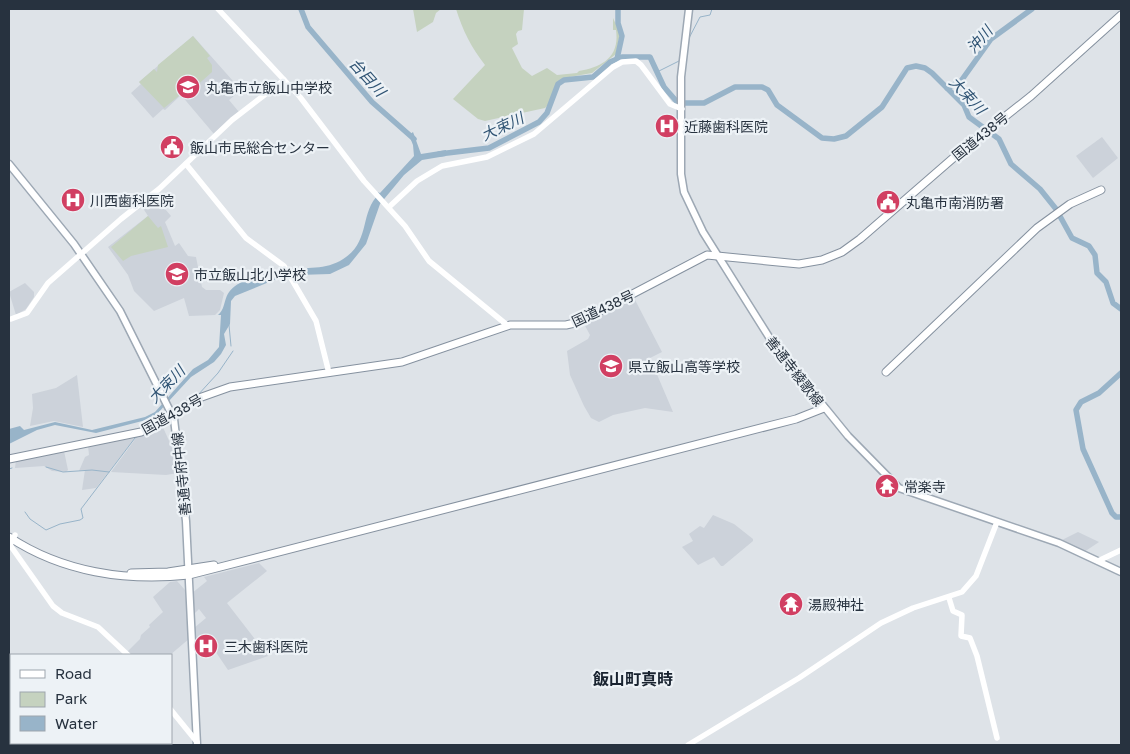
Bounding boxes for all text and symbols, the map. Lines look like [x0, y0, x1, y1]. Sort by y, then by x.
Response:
water label: 沖川 [962, 20, 997, 56]
water label: 台目川 [346, 54, 391, 101]
water label: 大束川 [946, 72, 991, 119]
school or university icon: 丸亀市立飯山中学校 [175, 74, 201, 100]
place label: 丸亀市立飯山中学校 [206, 79, 332, 96]
water label: 大束川 [478, 107, 528, 144]
street label: 国道438号 [949, 108, 1011, 164]
hospital icon: 近藤歯科医院 [654, 113, 680, 139]
place label: 近藤歯科医院 [684, 118, 768, 135]
public building icon: 飯山市民総合センター [159, 134, 185, 160]
place label: 飯山市民総合センター [190, 139, 330, 156]
hospital icon: 川西歯科医院 [60, 187, 86, 213]
public building icon: 丸亀市南消防署 [875, 189, 901, 215]
place label: 川西歯科医院 [90, 192, 174, 209]
place label: 丸亀市南消防署 [906, 194, 1004, 211]
school or university icon: 市立飯山北小学校 [164, 261, 190, 287]
place label: 市立飯山北小学校 [194, 266, 306, 283]
street label: 国道438号 [569, 286, 637, 330]
street label: 善通寺綾歌線 [762, 333, 828, 409]
school or university icon: 県立飯山高等学校 [598, 353, 624, 379]
place label: 県立飯山高等学校 [628, 358, 740, 375]
water label: 大束川 [144, 360, 189, 406]
street label: 国道438号 [138, 390, 206, 438]
street label: 善通寺府中線 [168, 431, 194, 517]
temple icon: 常楽寺 [874, 473, 900, 499]
place label: 常楽寺 [904, 478, 946, 495]
temple icon: 湯殿神社 [778, 591, 804, 617]
place label: 湯殿神社 [808, 596, 864, 613]
hospital icon: 三木歯科医院 [193, 633, 219, 659]
place label: 三木歯科医院 [224, 638, 308, 655]
legend [10, 654, 172, 744]
text: Road [55, 664, 92, 682]
district label: 飯山町真時 [592, 669, 673, 689]
text: Park [55, 689, 88, 707]
text: Water [55, 714, 98, 732]

